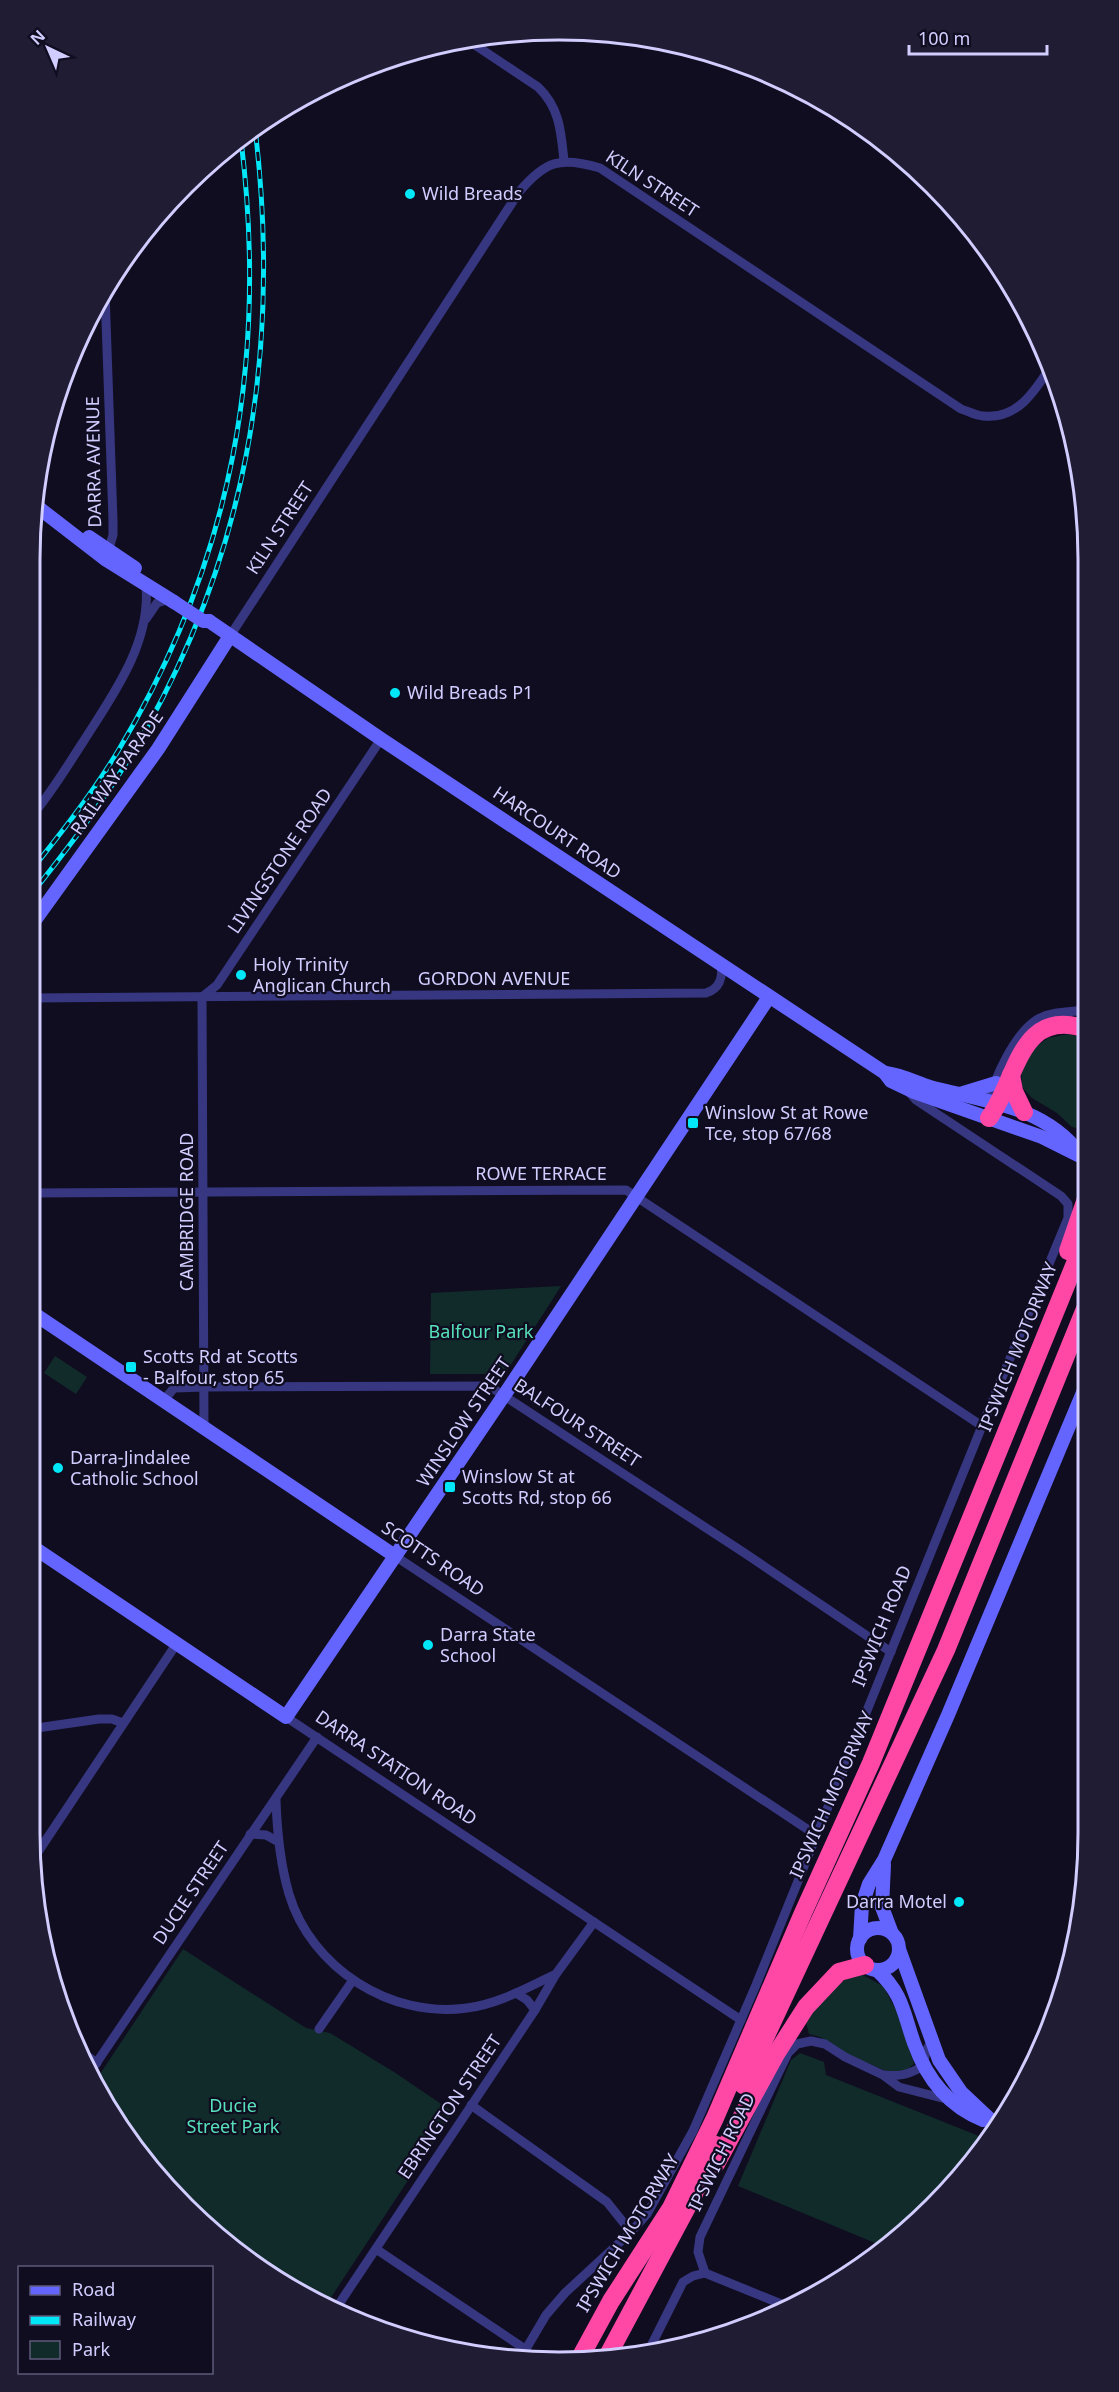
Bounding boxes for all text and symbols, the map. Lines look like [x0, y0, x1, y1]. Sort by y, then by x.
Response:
north arrow [18, 18, 78, 78]
scale bar [909, 18, 1047, 56]
text: N [25, 25, 50, 50]
text: 100 m [918, 26, 970, 50]
street label: KILN STREET [601, 144, 704, 222]
place label: Wild Breads [422, 181, 523, 205]
marker: Wild Breads [403, 187, 417, 201]
street label: DARRA AVENUE [80, 396, 106, 528]
street label: KILN STREET [240, 476, 318, 579]
place label: Wild Breads P1 [407, 680, 533, 704]
marker: Wild Breads P1 [388, 686, 402, 700]
street label: RAILWAY PARADE [64, 706, 168, 839]
street label: HARCOURT ROAD [489, 780, 626, 884]
street label: LIVINGSTONE ROAD [221, 783, 337, 938]
place label: Holy Trinity Anglican Church [253, 952, 391, 997]
street label: GORDON AVENUE [418, 966, 570, 990]
marker: Holy Trinity Anglican Church [234, 968, 248, 982]
place label: Winslow St at Rowe Tce, stop 67/68 [705, 1100, 869, 1145]
marker: Winslow St at Rowe Tce, stop 67/68 [686, 1116, 700, 1130]
street label: CAMBRIDGE ROAD [174, 1133, 198, 1291]
street label: ROWE TERRACE [475, 1161, 607, 1185]
street label: IPSWICH MOTORWAY [972, 1258, 1062, 1435]
park label: Balfour Park [429, 1319, 534, 1343]
place label: Scotts Rd at Scotts - Balfour, stop 65 [143, 1344, 298, 1389]
street label: WINSLOW STREET [411, 1352, 516, 1491]
marker: Scotts Rd at Scotts - Balfour, stop 65 [124, 1360, 138, 1374]
street label: BALFOUR STREET [510, 1372, 645, 1472]
place label: Darra-Jindalee Catholic School [70, 1445, 199, 1490]
marker: Darra-Jindalee Catholic School [51, 1461, 65, 1475]
place label: Winslow St at Scotts Rd, stop 66 [462, 1464, 612, 1509]
marker: Winslow St at Scotts Rd, stop 66 [443, 1480, 457, 1494]
street label: SCOTTS ROAD [378, 1515, 490, 1601]
street label: IPSWICH ROAD [846, 1561, 916, 1690]
place label: Darra State School [440, 1622, 536, 1667]
marker: Darra State School [421, 1638, 435, 1652]
street label: DARRA STATION ROAD [311, 1704, 482, 1830]
street label: IPSWICH MOTORWAY [783, 1707, 879, 1882]
street label: DUCIE STREET [147, 1836, 234, 1949]
place label: Darra Motel [846, 1889, 947, 1913]
marker: Darra Motel [952, 1895, 966, 1909]
street label: EBRINGTON STREET [392, 2030, 506, 2183]
street label: IPSWICH ROAD [682, 2088, 760, 2215]
park label: Ducie Street Park [187, 2093, 280, 2138]
street label: IPSWICH MOTORWAY [570, 2148, 684, 2316]
legend [18, 2266, 213, 2374]
text: Road [72, 2277, 115, 2301]
text: Railway [72, 2307, 137, 2331]
text: Park [72, 2337, 110, 2361]

